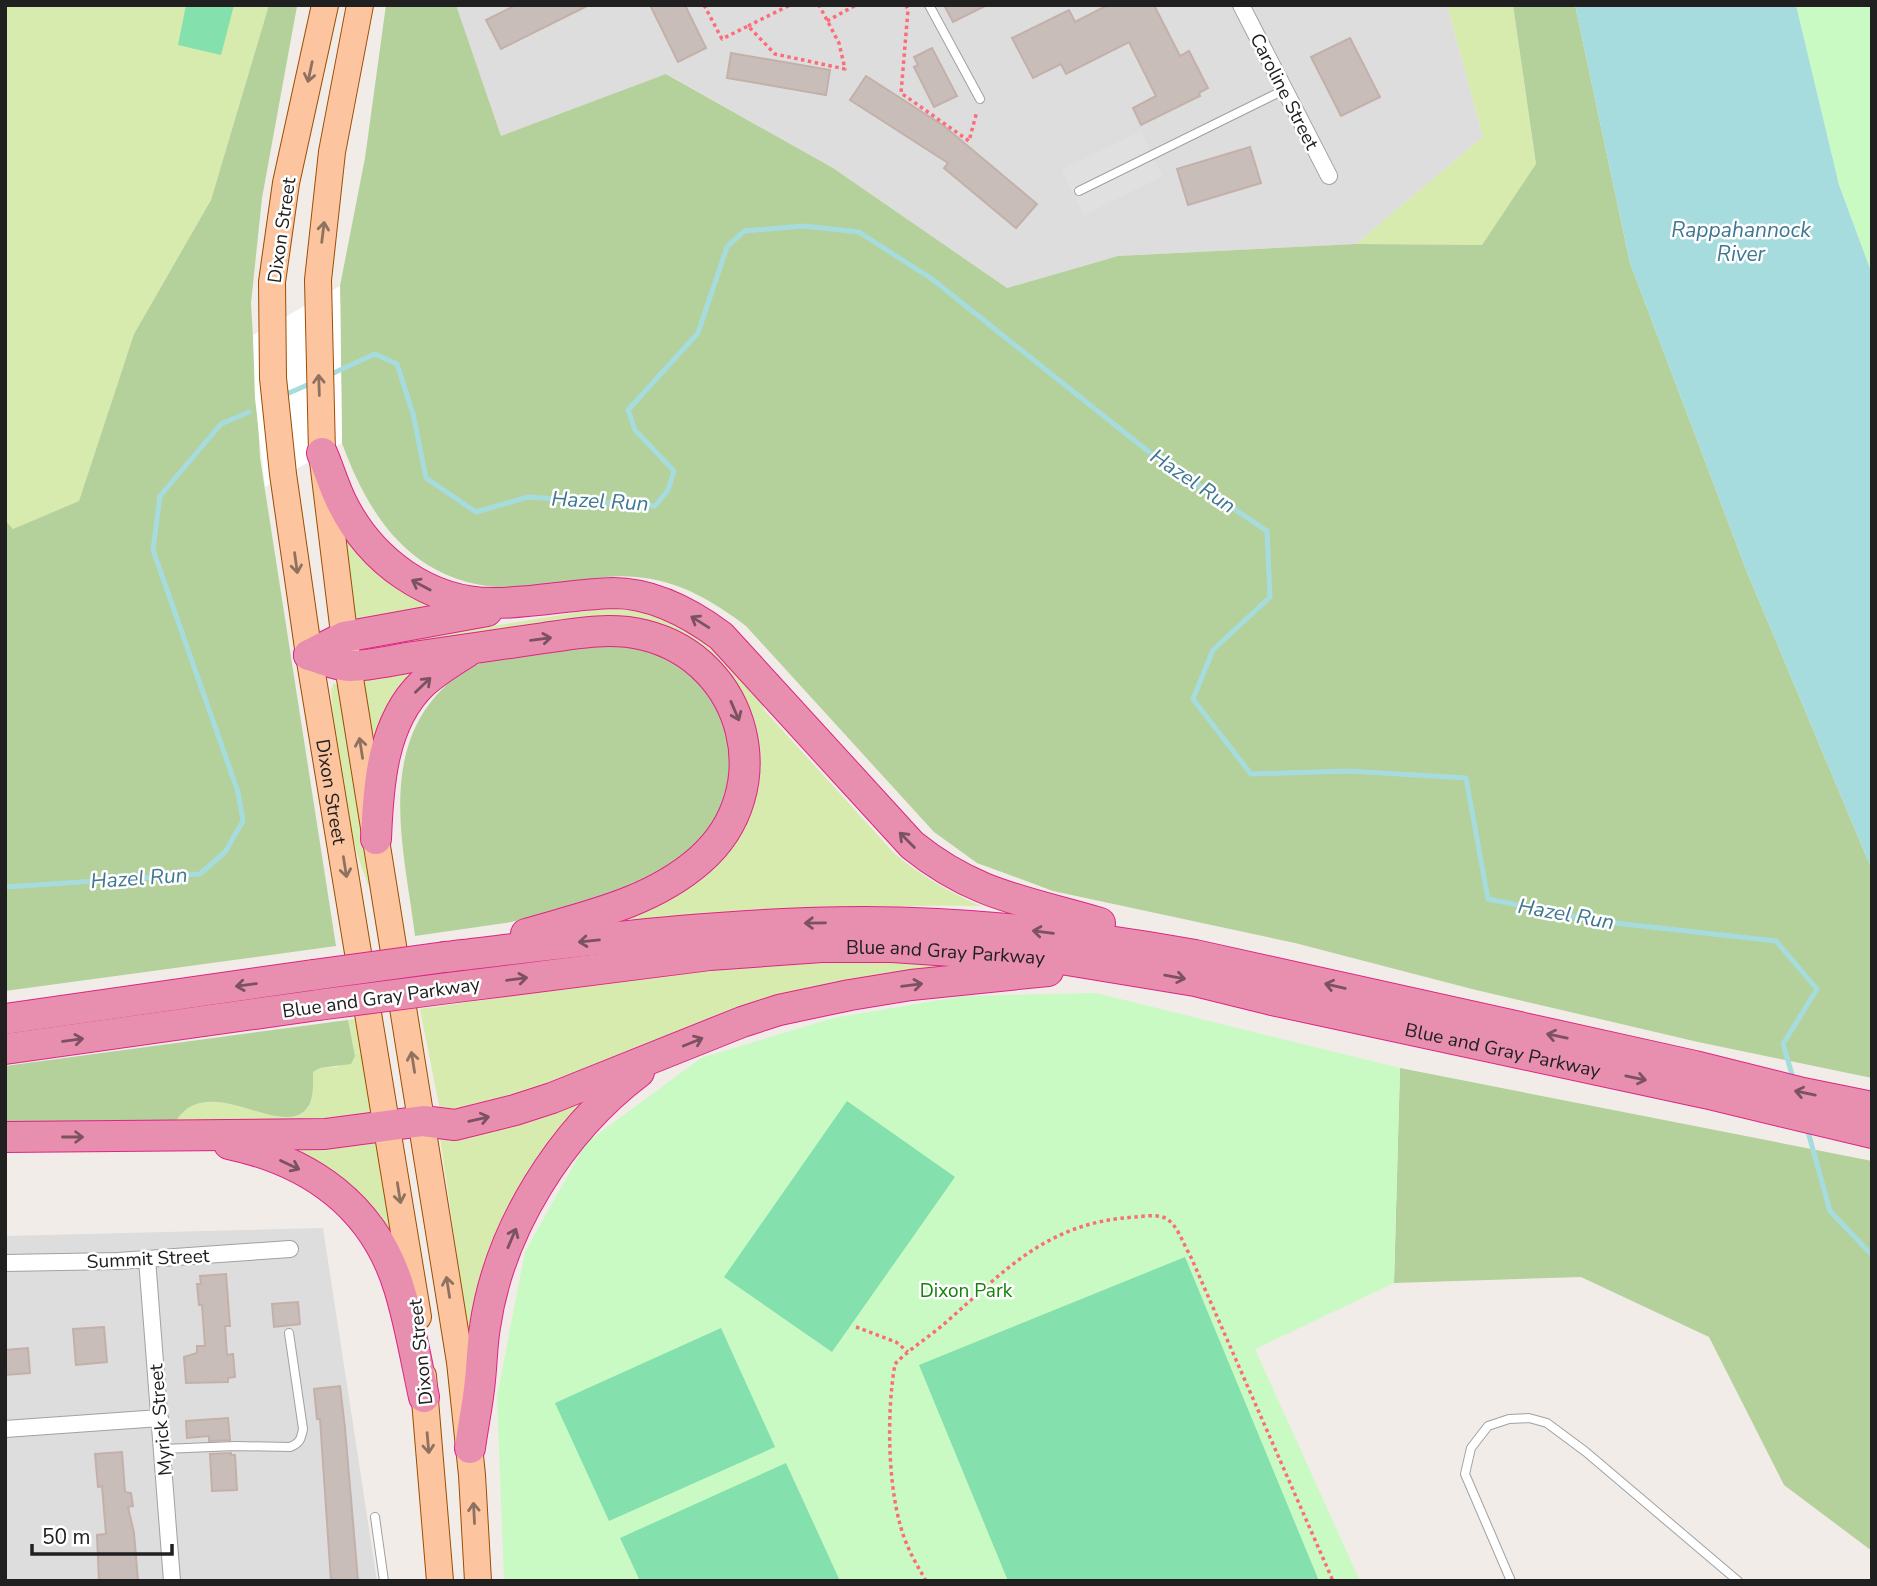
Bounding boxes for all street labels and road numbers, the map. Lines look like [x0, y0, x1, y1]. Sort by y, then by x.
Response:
street label: Caroline Street [1244, 29, 1325, 154]
street label: Dixon Street [262, 175, 302, 285]
street label: Dixon Street [309, 737, 352, 847]
street label: Blue and Gray Parkway [846, 935, 1046, 971]
street label: Blue and Gray Parkway [281, 971, 482, 1025]
street label: Blue and Gray Parkway [1402, 1017, 1603, 1084]
street label: Summit Street [86, 1243, 210, 1275]
street label: Dixon Street [402, 1297, 439, 1406]
street label: Myrick Street [143, 1363, 179, 1477]

